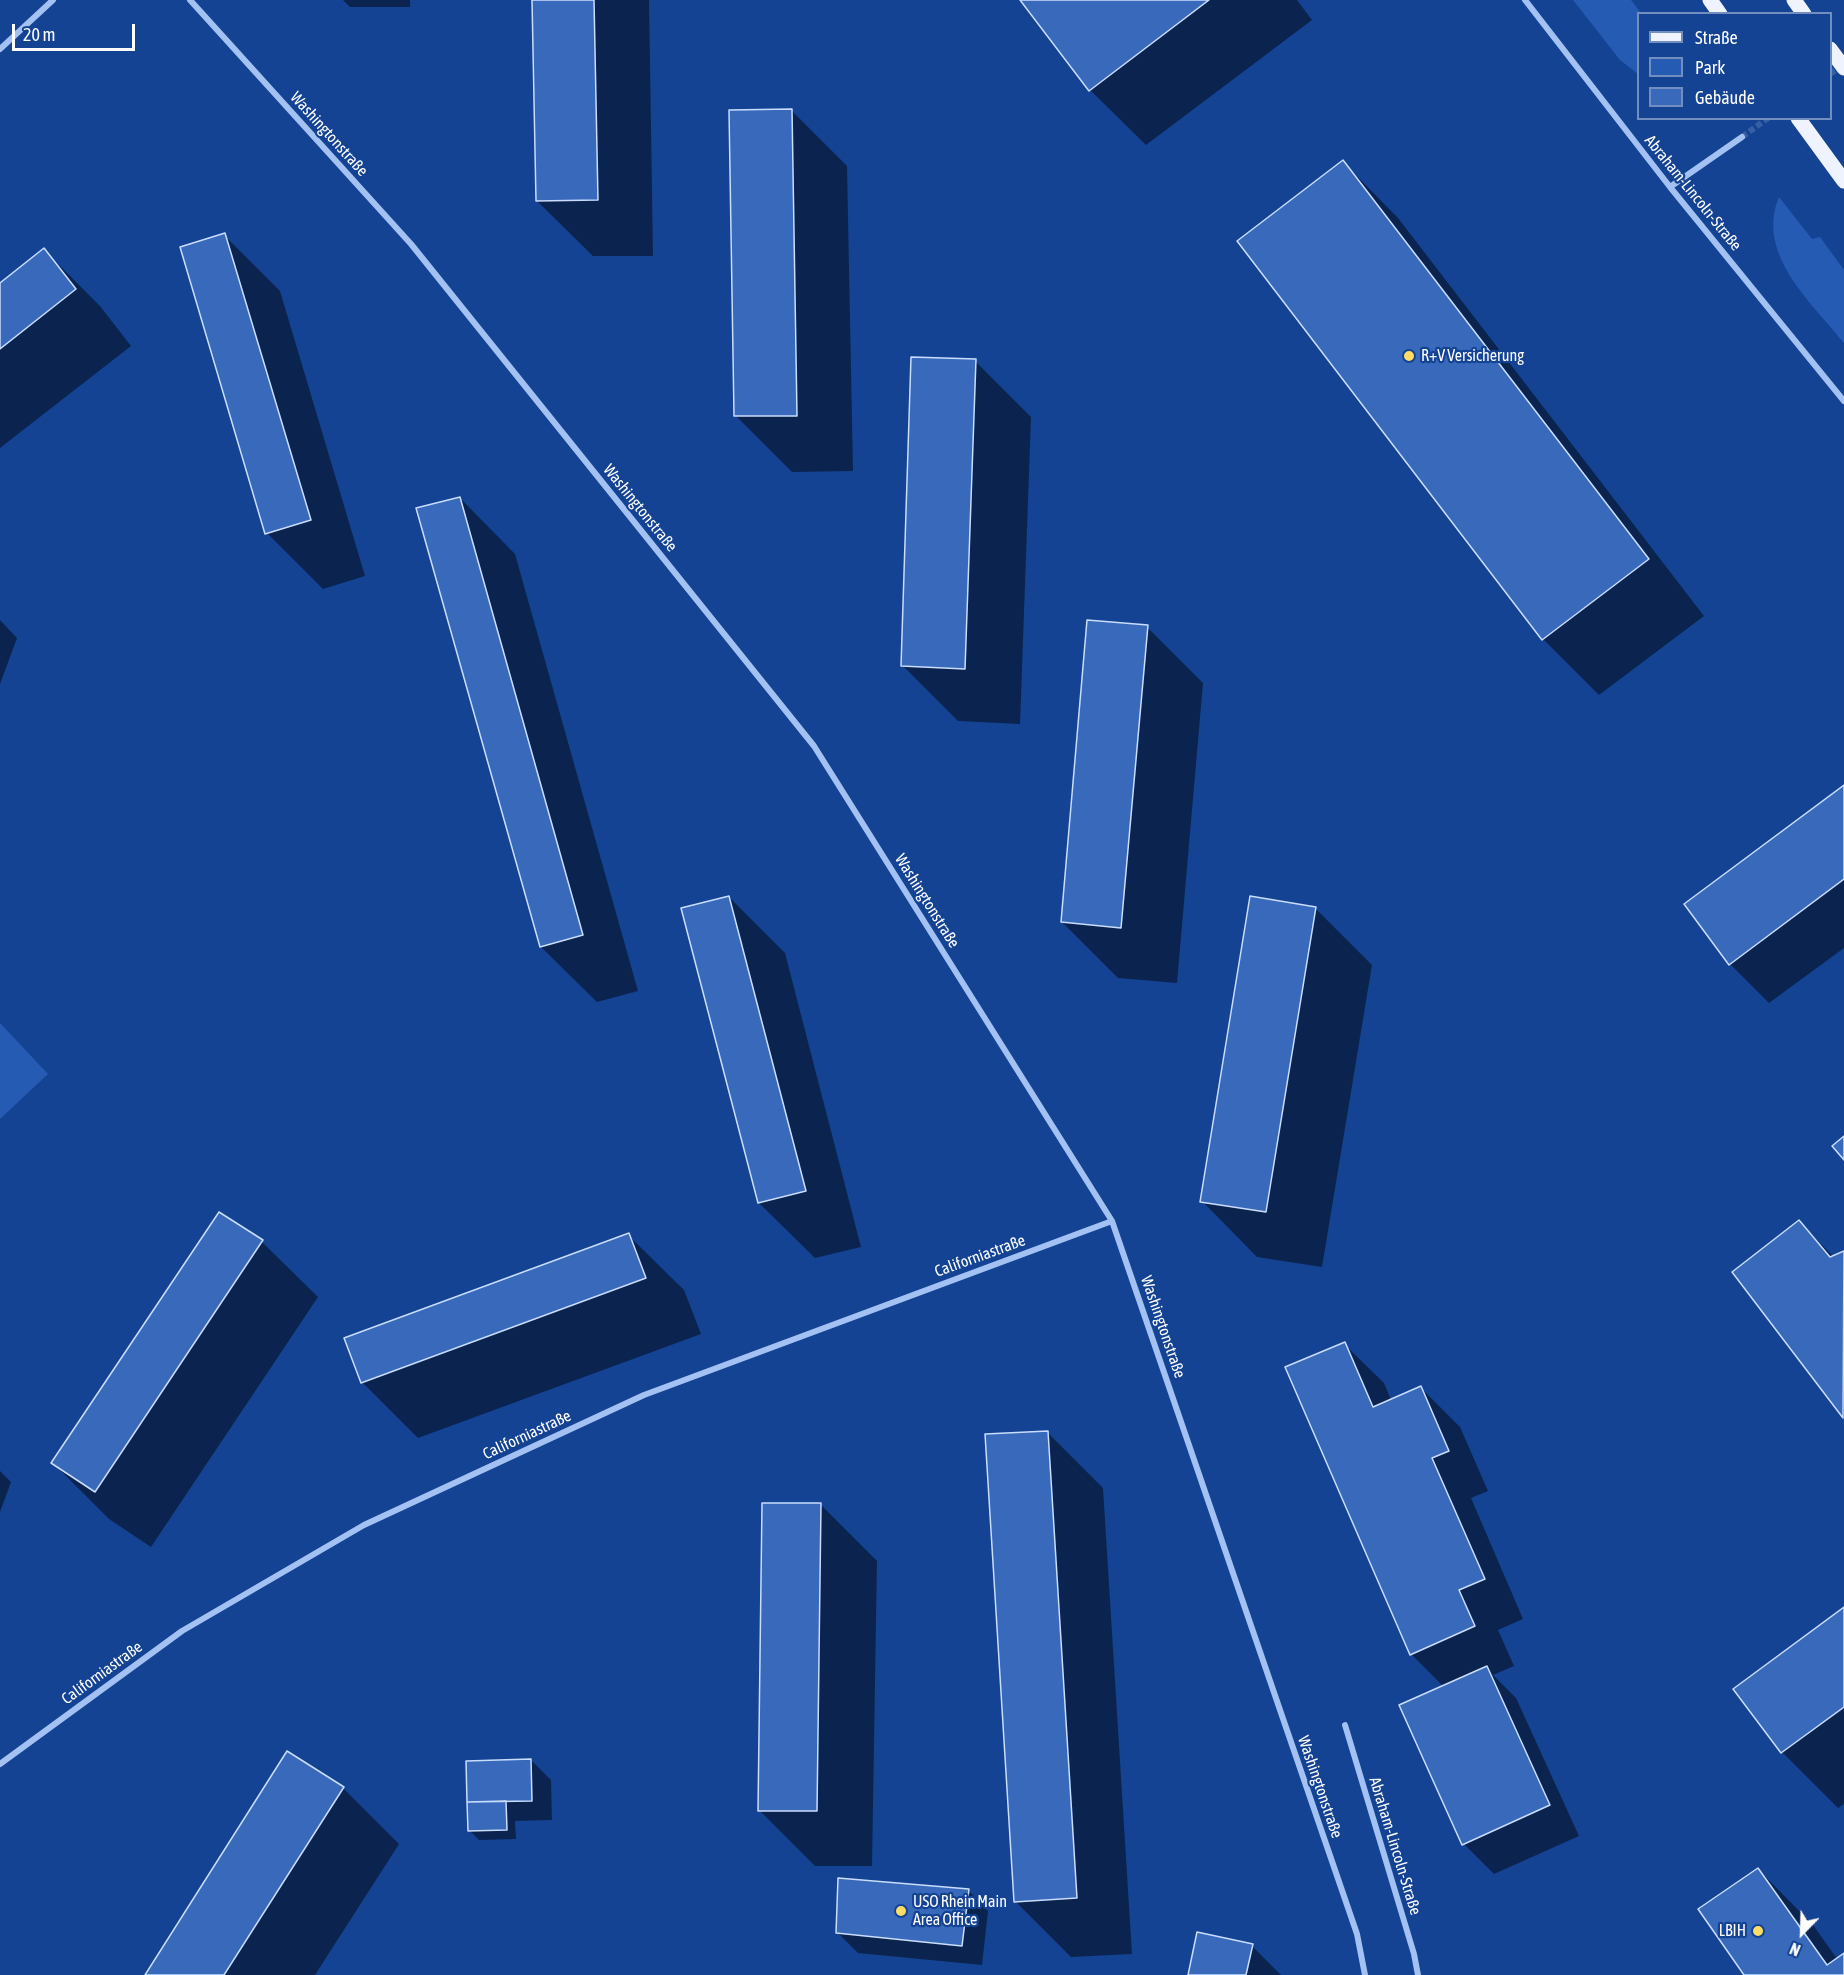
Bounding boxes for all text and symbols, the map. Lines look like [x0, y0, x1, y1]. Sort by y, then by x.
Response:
scale bar [15, 12, 138, 50]
legend [1637, 12, 1832, 120]
text: 20 m [23, 24, 55, 45]
text: Straße [1695, 27, 1738, 48]
text: Park [1695, 57, 1725, 78]
text: Gebäude [1695, 87, 1755, 108]
street label: Washingtonstraße [286, 88, 372, 180]
street label: Abraham-Lincoln-Straße [1641, 131, 1745, 255]
place label: R+V Versicherung [1421, 346, 1524, 366]
marker: R+V Versicherung [1402, 349, 1416, 363]
street label: Washingtonstraße [599, 460, 681, 556]
street label: Washingtonstraße [891, 851, 963, 951]
street label: Californiastraße [932, 1231, 1028, 1281]
street label: Washingtonstraße [1137, 1273, 1189, 1381]
street label: Californiastraße [480, 1406, 574, 1464]
street label: Californiastraße [58, 1637, 146, 1709]
street label: Washingtonstraße [1294, 1733, 1346, 1841]
street label: Abraham-Lincoln-Straße [1365, 1775, 1425, 1917]
place label: USO Rhein Main Area Office [913, 1892, 1007, 1930]
north arrow [1772, 1903, 1832, 1963]
marker: USO Rhein Main Area Office [894, 1904, 908, 1918]
place label: LBIH [1719, 1921, 1746, 1941]
marker: LBIH [1751, 1924, 1765, 1938]
text: N [1787, 1939, 1803, 1960]

